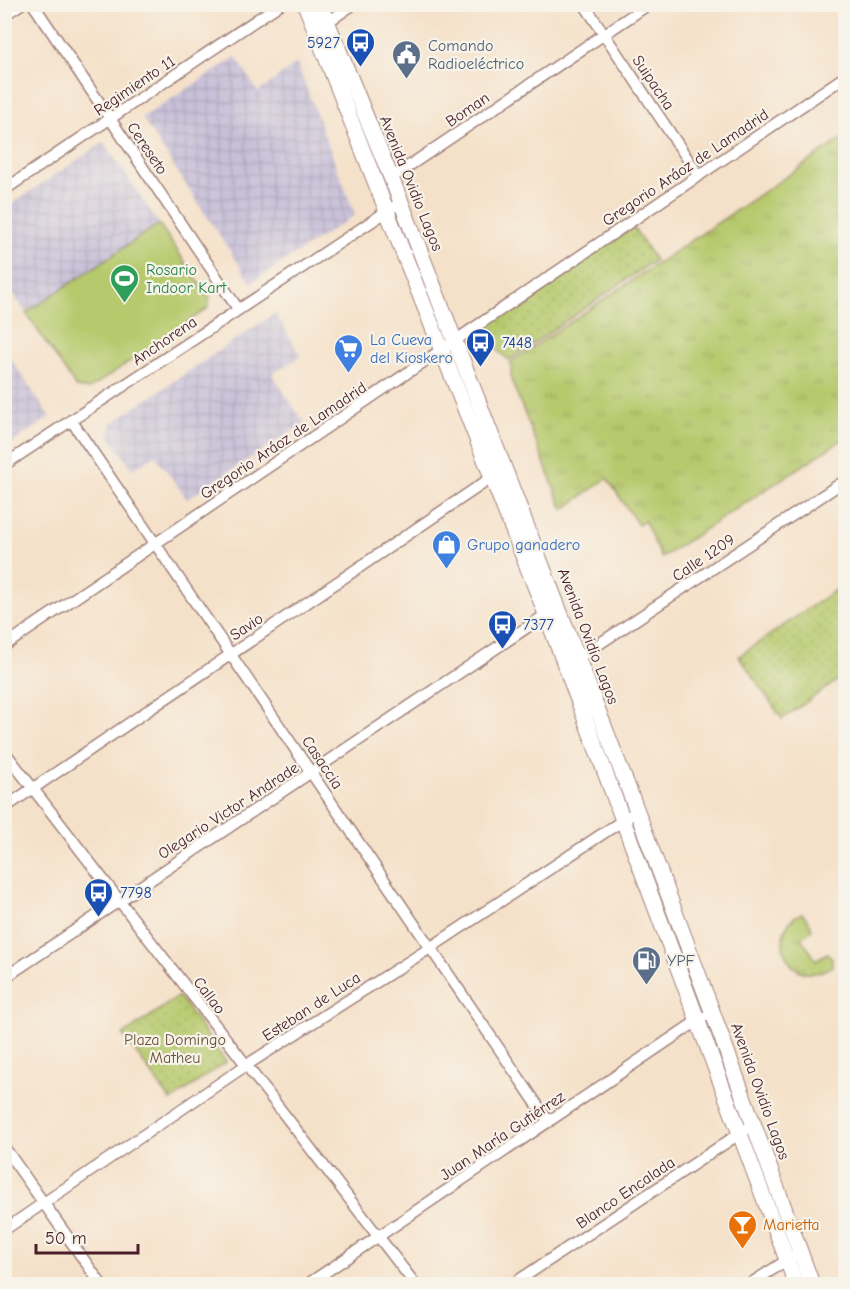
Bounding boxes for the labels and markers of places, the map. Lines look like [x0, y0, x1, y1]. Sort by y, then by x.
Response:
bus stop icon: 5927 [345, 26, 377, 68]
place label: 5927 [307, 34, 340, 52]
place label: Comando Radioeléctrico [428, 37, 524, 73]
public building icon: Comando Radioeléctrico [391, 38, 423, 80]
place label: Rosario Indoor Kart [146, 261, 227, 297]
sports icon: Rosario Indoor Kart [109, 262, 141, 304]
bus stop icon: 7448 [465, 326, 497, 368]
place label: La Cueva del Kioskero [370, 331, 453, 367]
supermarket icon: La Cueva del Kioskero [333, 332, 365, 374]
place label: 7448 [502, 334, 532, 352]
shop icon: Grupo ganadero [430, 528, 462, 570]
place label: Grupo ganadero [467, 536, 580, 554]
bus stop icon: 7377 [486, 608, 518, 650]
place label: 7377 [523, 616, 554, 634]
bus stop icon: 7798 [83, 876, 115, 918]
place label: 7798 [120, 884, 152, 902]
fuel station icon: YPF [630, 944, 662, 986]
place label: YPF [667, 952, 695, 970]
bar icon: Marietta [726, 1208, 758, 1250]
place label: Marietta [763, 1216, 820, 1234]

